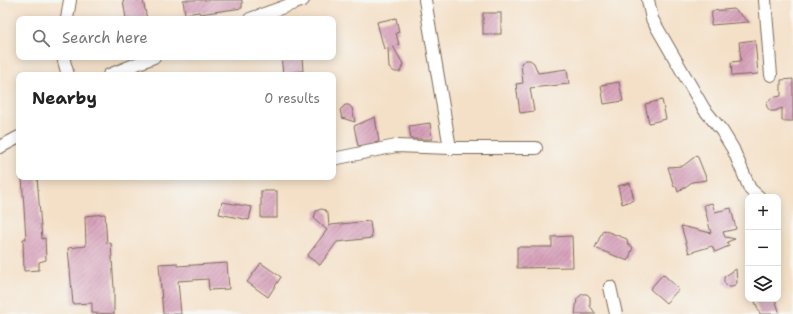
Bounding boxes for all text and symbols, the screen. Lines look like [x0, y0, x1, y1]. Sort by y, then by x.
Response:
search box [16, 16, 336, 60]
icon: search [30, 27, 52, 49]
text: Search here [62, 28, 148, 48]
text: Nearby [32, 87, 97, 109]
text: 0 results [264, 90, 320, 107]
map controls [745, 194, 781, 302]
button: + [745, 194, 781, 230]
button: − [745, 230, 781, 266]
button: layers [745, 266, 781, 302]

